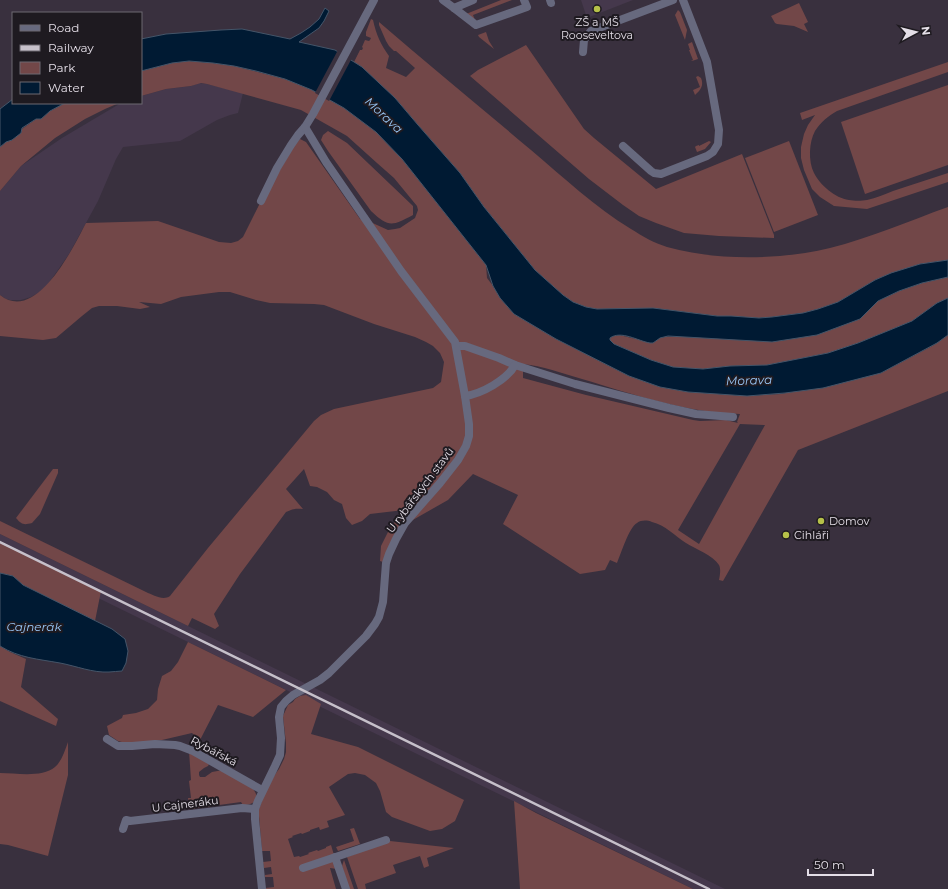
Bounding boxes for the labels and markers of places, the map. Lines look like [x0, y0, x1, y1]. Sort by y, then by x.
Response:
marker: ZŠ a MŠ Rooseveltova [592, 4, 602, 14]
place label: ZŠ a MŠ Rooseveltova [561, 15, 633, 42]
place label: Domov [829, 514, 869, 528]
marker: Domov [816, 516, 826, 526]
place label: Cihláři [794, 528, 829, 542]
marker: Cihláři [781, 530, 791, 540]

